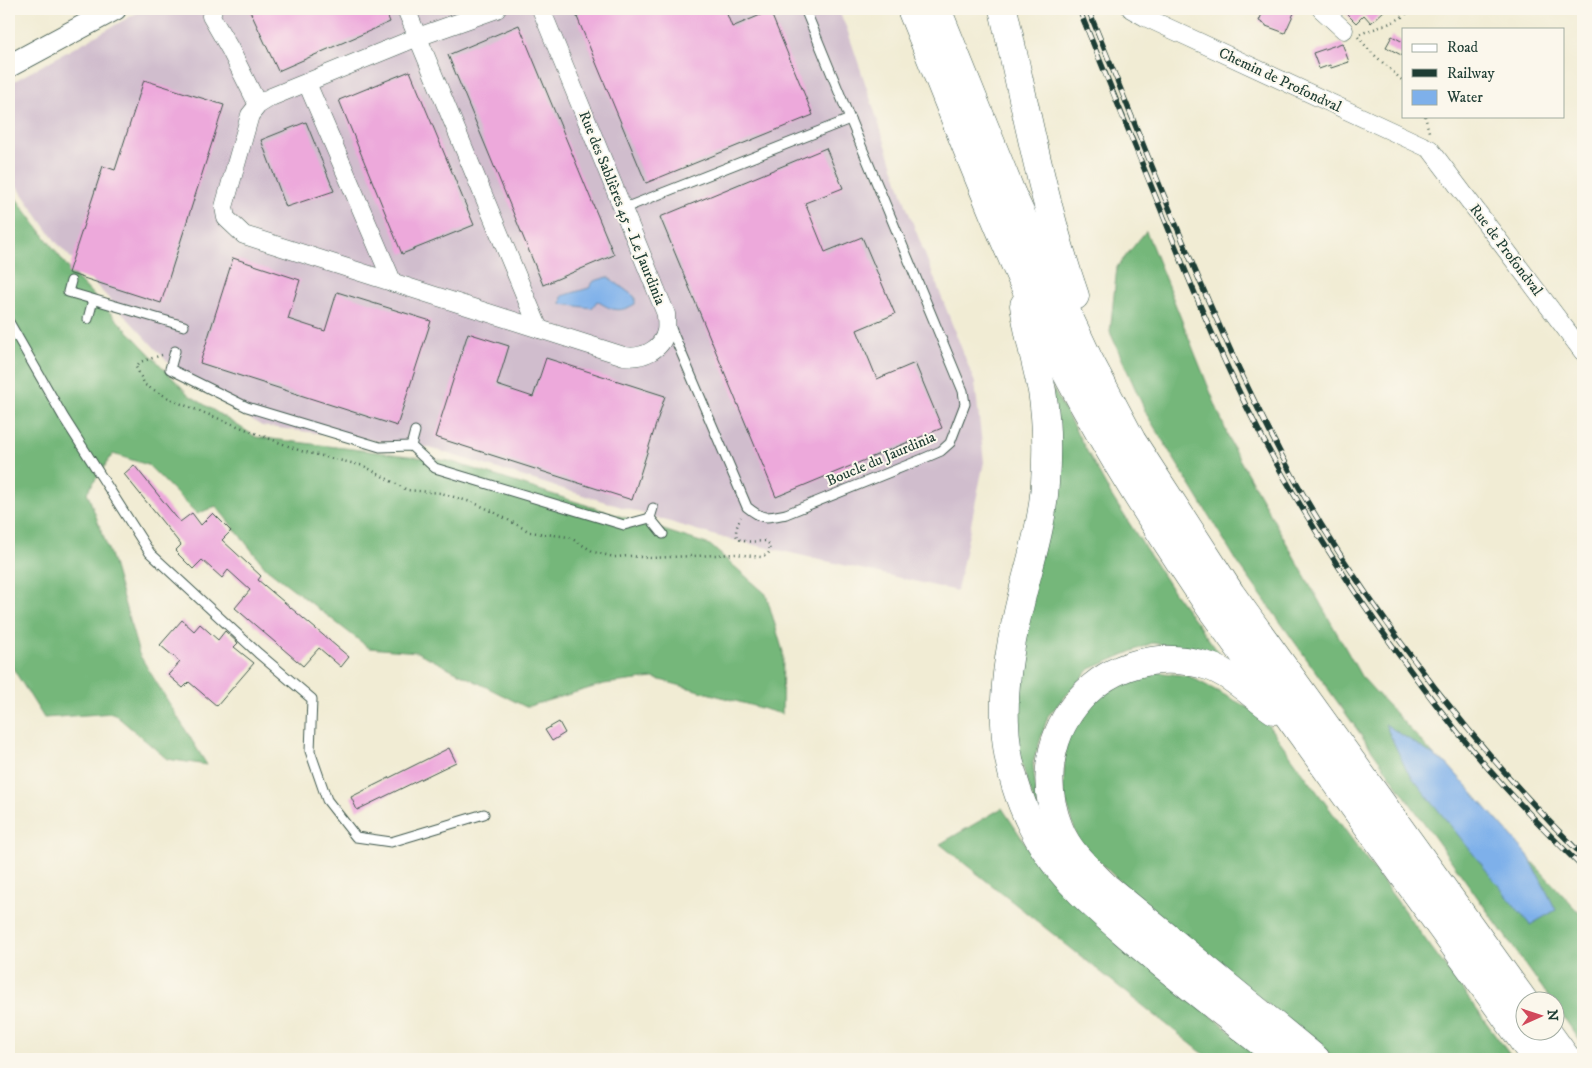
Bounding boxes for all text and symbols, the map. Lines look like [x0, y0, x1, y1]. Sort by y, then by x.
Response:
legend [1402, 28, 1564, 118]
text: Road [1447, 38, 1479, 57]
street label: Chemin de Profondval [1216, 43, 1345, 117]
text: Railway [1447, 64, 1495, 83]
text: Water [1446, 88, 1483, 107]
street label: Rue des Sablières 45 - Le Jaurdinia [574, 108, 670, 308]
street label: Rue de Profondval [1465, 200, 1547, 300]
street label: Boucle du Jaurdinia [824, 427, 939, 491]
north arrow [1514, 990, 1564, 1040]
text: N [1543, 1009, 1561, 1022]

